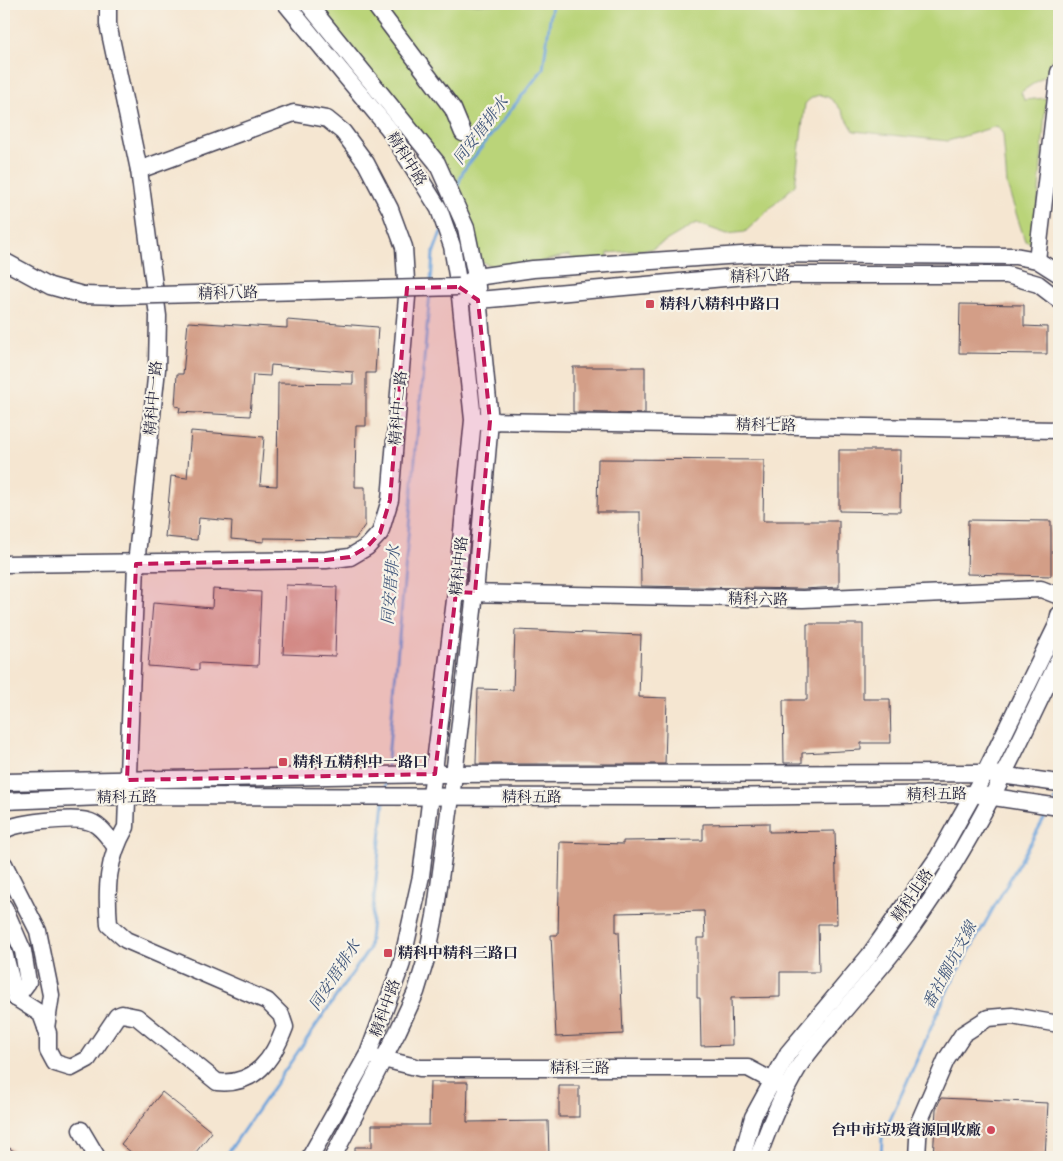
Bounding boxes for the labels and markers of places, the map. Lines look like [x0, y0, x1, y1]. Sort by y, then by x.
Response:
place label: 精科八精科中路口 [660, 295, 780, 314]
marker: 精科八精科中路口 [644, 298, 656, 310]
place label: 精科五精科中一路口 [293, 753, 428, 772]
marker: 精科五精科中一路口 [277, 756, 289, 768]
place label: 精科中精科三路口 [398, 944, 518, 963]
marker: 精科中精科三路口 [382, 947, 394, 959]
place label: 台中市垃圾資源回收廠 [831, 1121, 981, 1140]
marker: 台中市垃圾資源回收廠 [985, 1124, 997, 1136]

